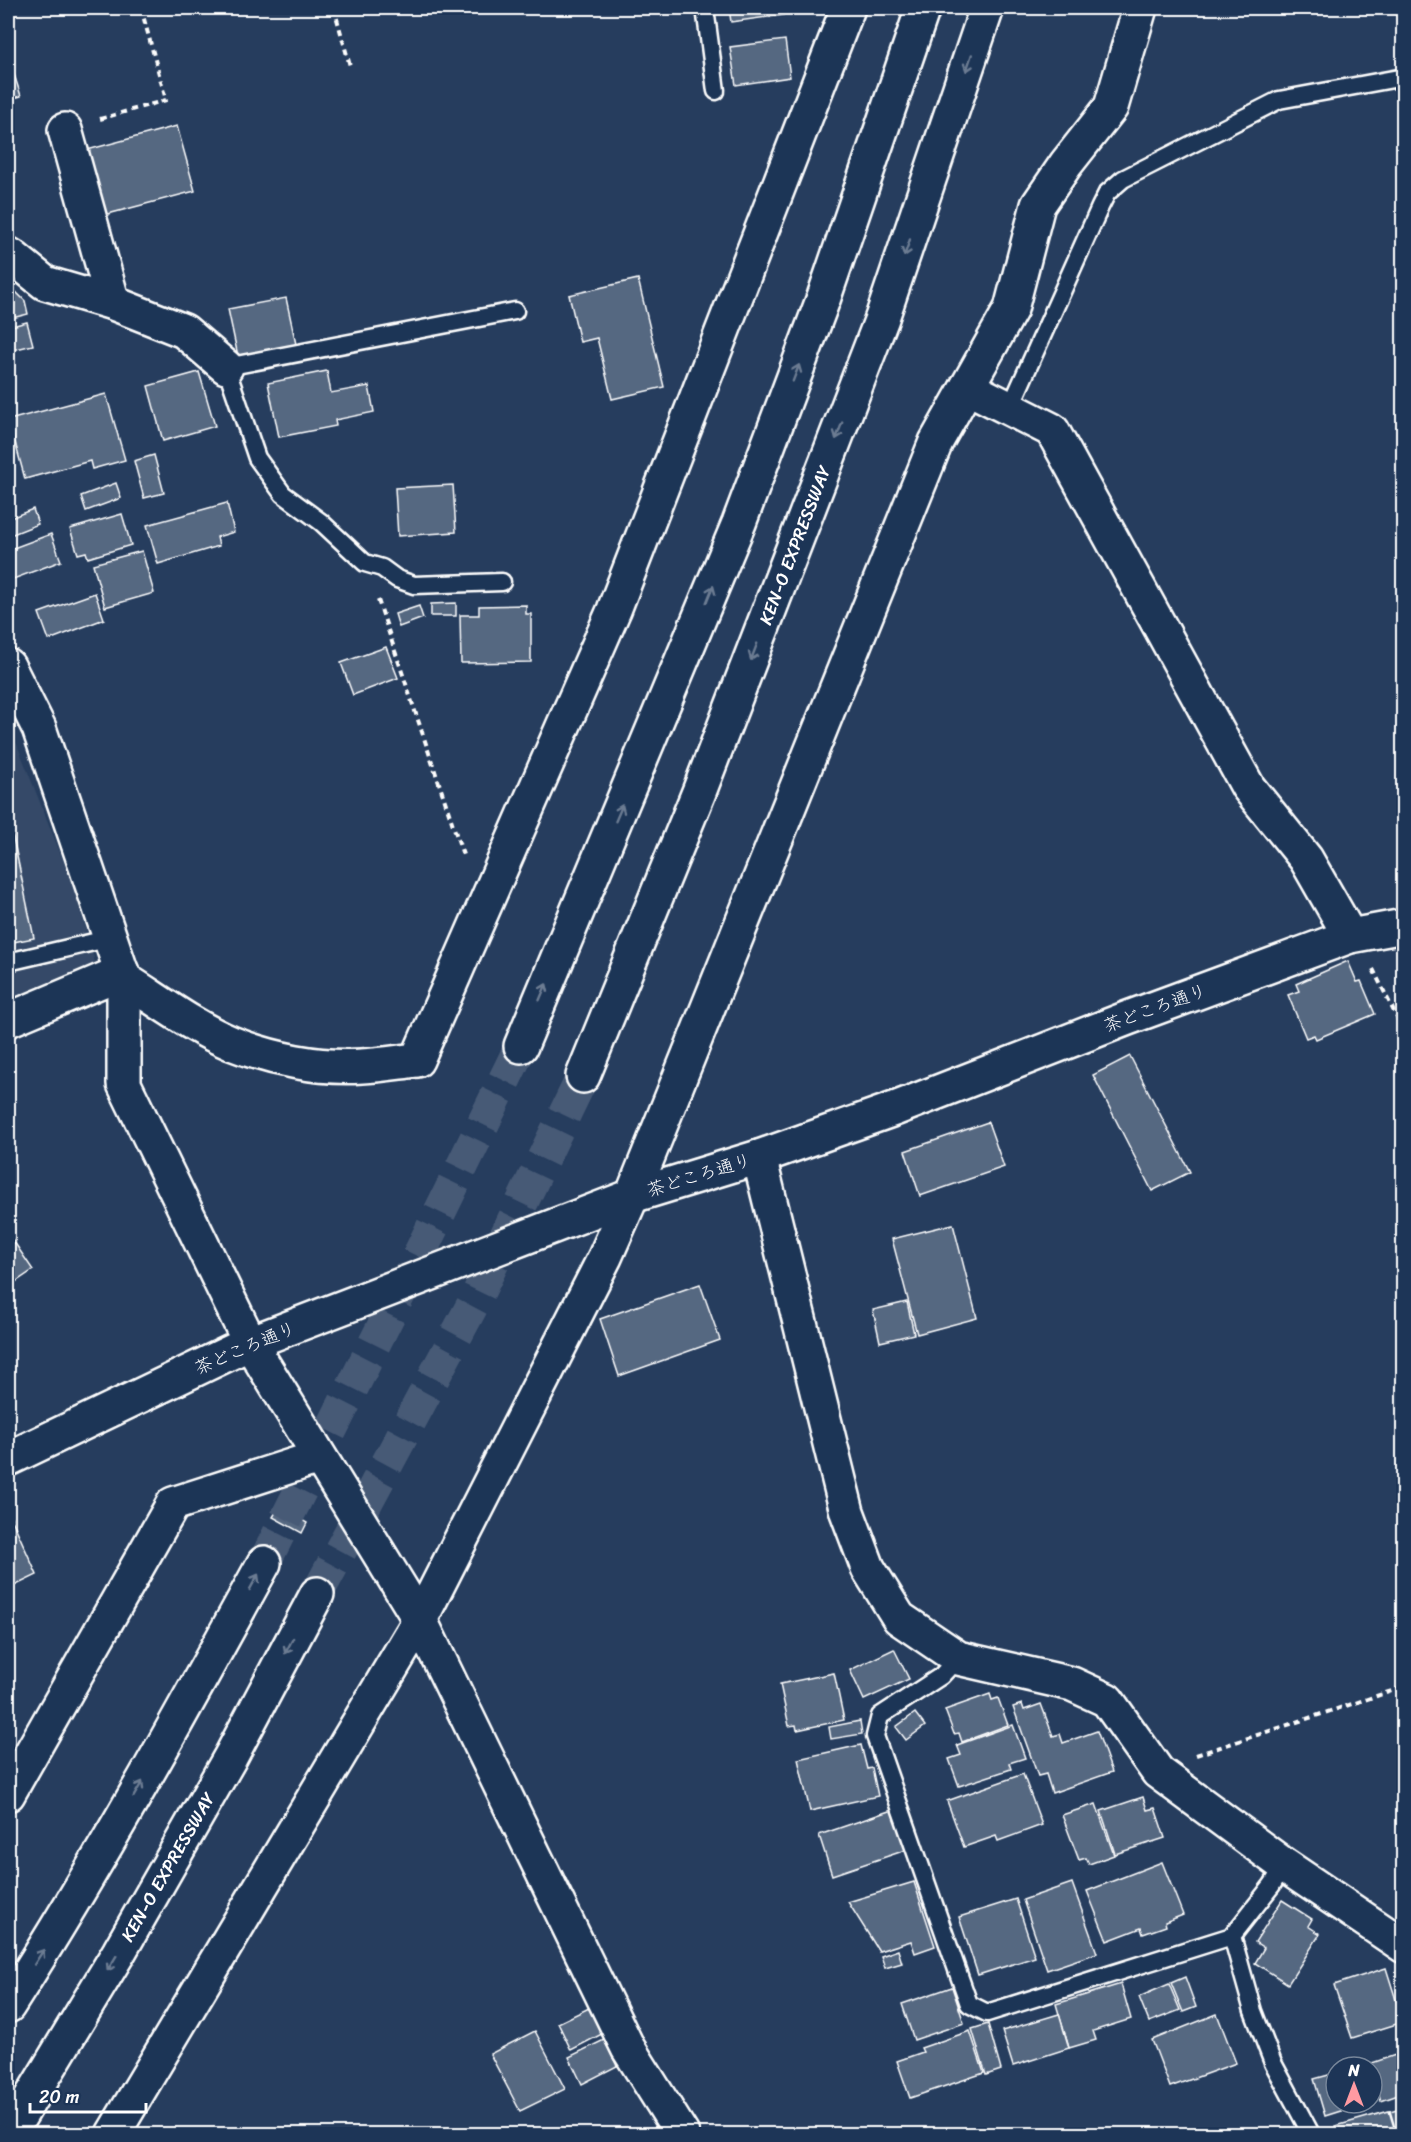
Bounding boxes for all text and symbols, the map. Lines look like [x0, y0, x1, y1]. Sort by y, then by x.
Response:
one-way arrow [963, 53, 974, 72]
one-way arrow [900, 238, 911, 257]
one-way arrow [791, 364, 802, 383]
one-way arrow [833, 421, 844, 440]
street label: KEN-O EXPRESSWAY [750, 460, 841, 629]
one-way arrow [705, 585, 716, 603]
one-way arrow [748, 642, 759, 661]
one-way arrow [614, 804, 625, 822]
street label: 茶どころ通り [1099, 974, 1211, 1042]
one-way arrow [538, 984, 549, 1002]
street label: 茶どころ通り [643, 1144, 755, 1206]
street label: 茶どころ通り [189, 1312, 301, 1384]
one-way arrow [248, 1574, 260, 1591]
one-way arrow [283, 1637, 294, 1655]
one-way arrow [133, 1781, 145, 1798]
street label: KEN-O EXPRESSWAY [112, 1785, 225, 1948]
one-way arrow [33, 1949, 45, 1965]
one-way arrow [106, 1954, 118, 1971]
north arrow [1324, 2055, 1384, 2115]
text: N [1347, 2056, 1360, 2085]
scale bar [30, 2076, 146, 2114]
text: 20 m [39, 2081, 79, 2113]

